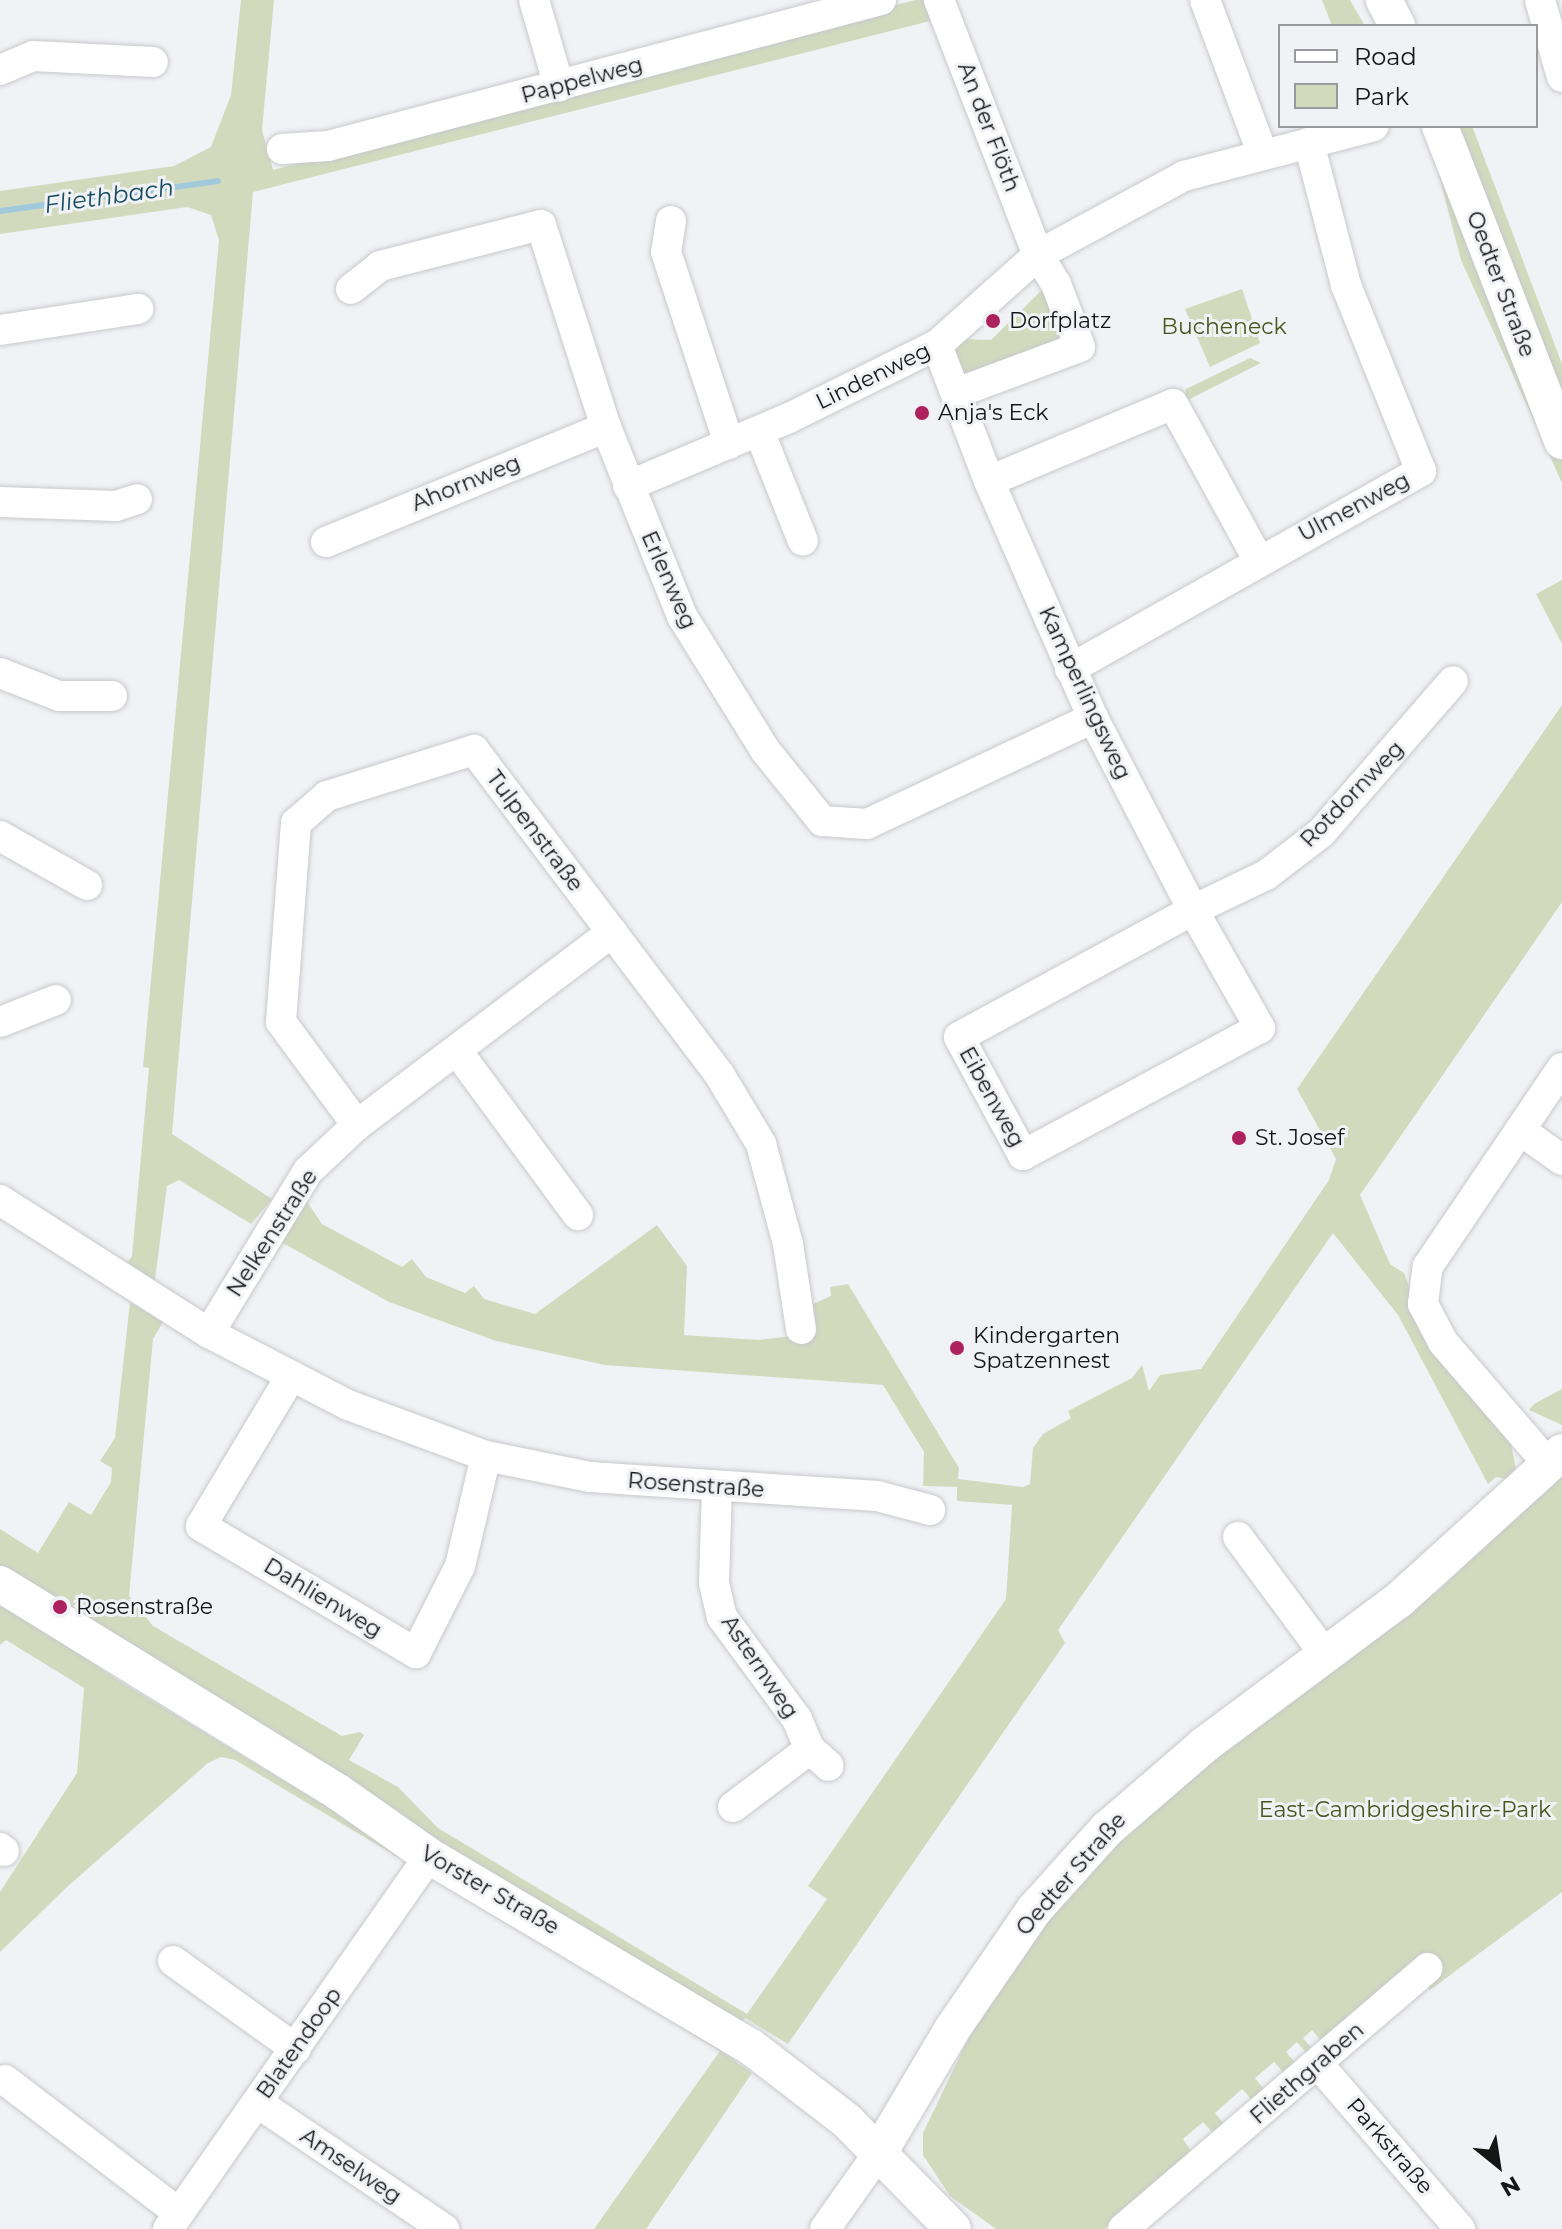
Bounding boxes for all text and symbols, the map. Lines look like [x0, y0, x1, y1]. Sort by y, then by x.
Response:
legend [1278, 24, 1538, 128]
text: Road [1354, 42, 1417, 71]
street label: Pappelweg [518, 51, 646, 109]
street label: An der Flöth [952, 58, 1026, 196]
text: Park [1354, 82, 1409, 111]
water label: Fliethbach [42, 173, 176, 219]
street label: Oedter Straße [1461, 207, 1541, 361]
place label: Dorfplatz [1009, 308, 1111, 334]
marker: Dorfplatz [984, 312, 1002, 330]
park label: Bucheneck [1161, 314, 1287, 340]
street label: Lindenweg [812, 337, 934, 415]
place label: Anja's Eck [938, 400, 1049, 426]
marker: Anja's Eck [913, 404, 931, 422]
street label: Ahornweg [408, 449, 524, 517]
street label: Ulmenweg [1294, 467, 1414, 547]
street label: Erlenweg [636, 527, 702, 633]
street label: Kamperlingsweg [1033, 602, 1137, 784]
street label: Rotdornweg [1295, 735, 1409, 853]
street label: Tulpenstraße [481, 765, 589, 897]
street label: Eibenweg [954, 1042, 1030, 1152]
place label: St. Josef [1255, 1125, 1344, 1151]
marker: St. Josef [1230, 1129, 1248, 1147]
street label: Nelkenstraße [221, 1164, 323, 1302]
place label: Kindergarten Spatzennest [973, 1322, 1120, 1374]
marker: Kindergarten Spatzennest [948, 1339, 966, 1357]
street label: Rosenstraße [627, 1467, 765, 1503]
street label: Dahlienweg [259, 1552, 387, 1644]
place label: Rosenstraße [76, 1594, 213, 1620]
marker: Rosenstraße [51, 1598, 69, 1616]
street label: Asternweg [716, 1610, 804, 1724]
park label: East-Cambridgeshire-Park [1259, 1797, 1551, 1823]
street label: Oedter Straße [1010, 1807, 1132, 1941]
street label: Vorster Straße [416, 1840, 564, 1940]
street label: Blatendoop [251, 1982, 347, 2104]
street label: Fliethgraben [1245, 2016, 1369, 2130]
street label: Parkstraße [1341, 2093, 1439, 2199]
street label: Amselweg [295, 2123, 407, 2209]
north arrow [1458, 2125, 1538, 2205]
text: N [1496, 2170, 1525, 2202]

